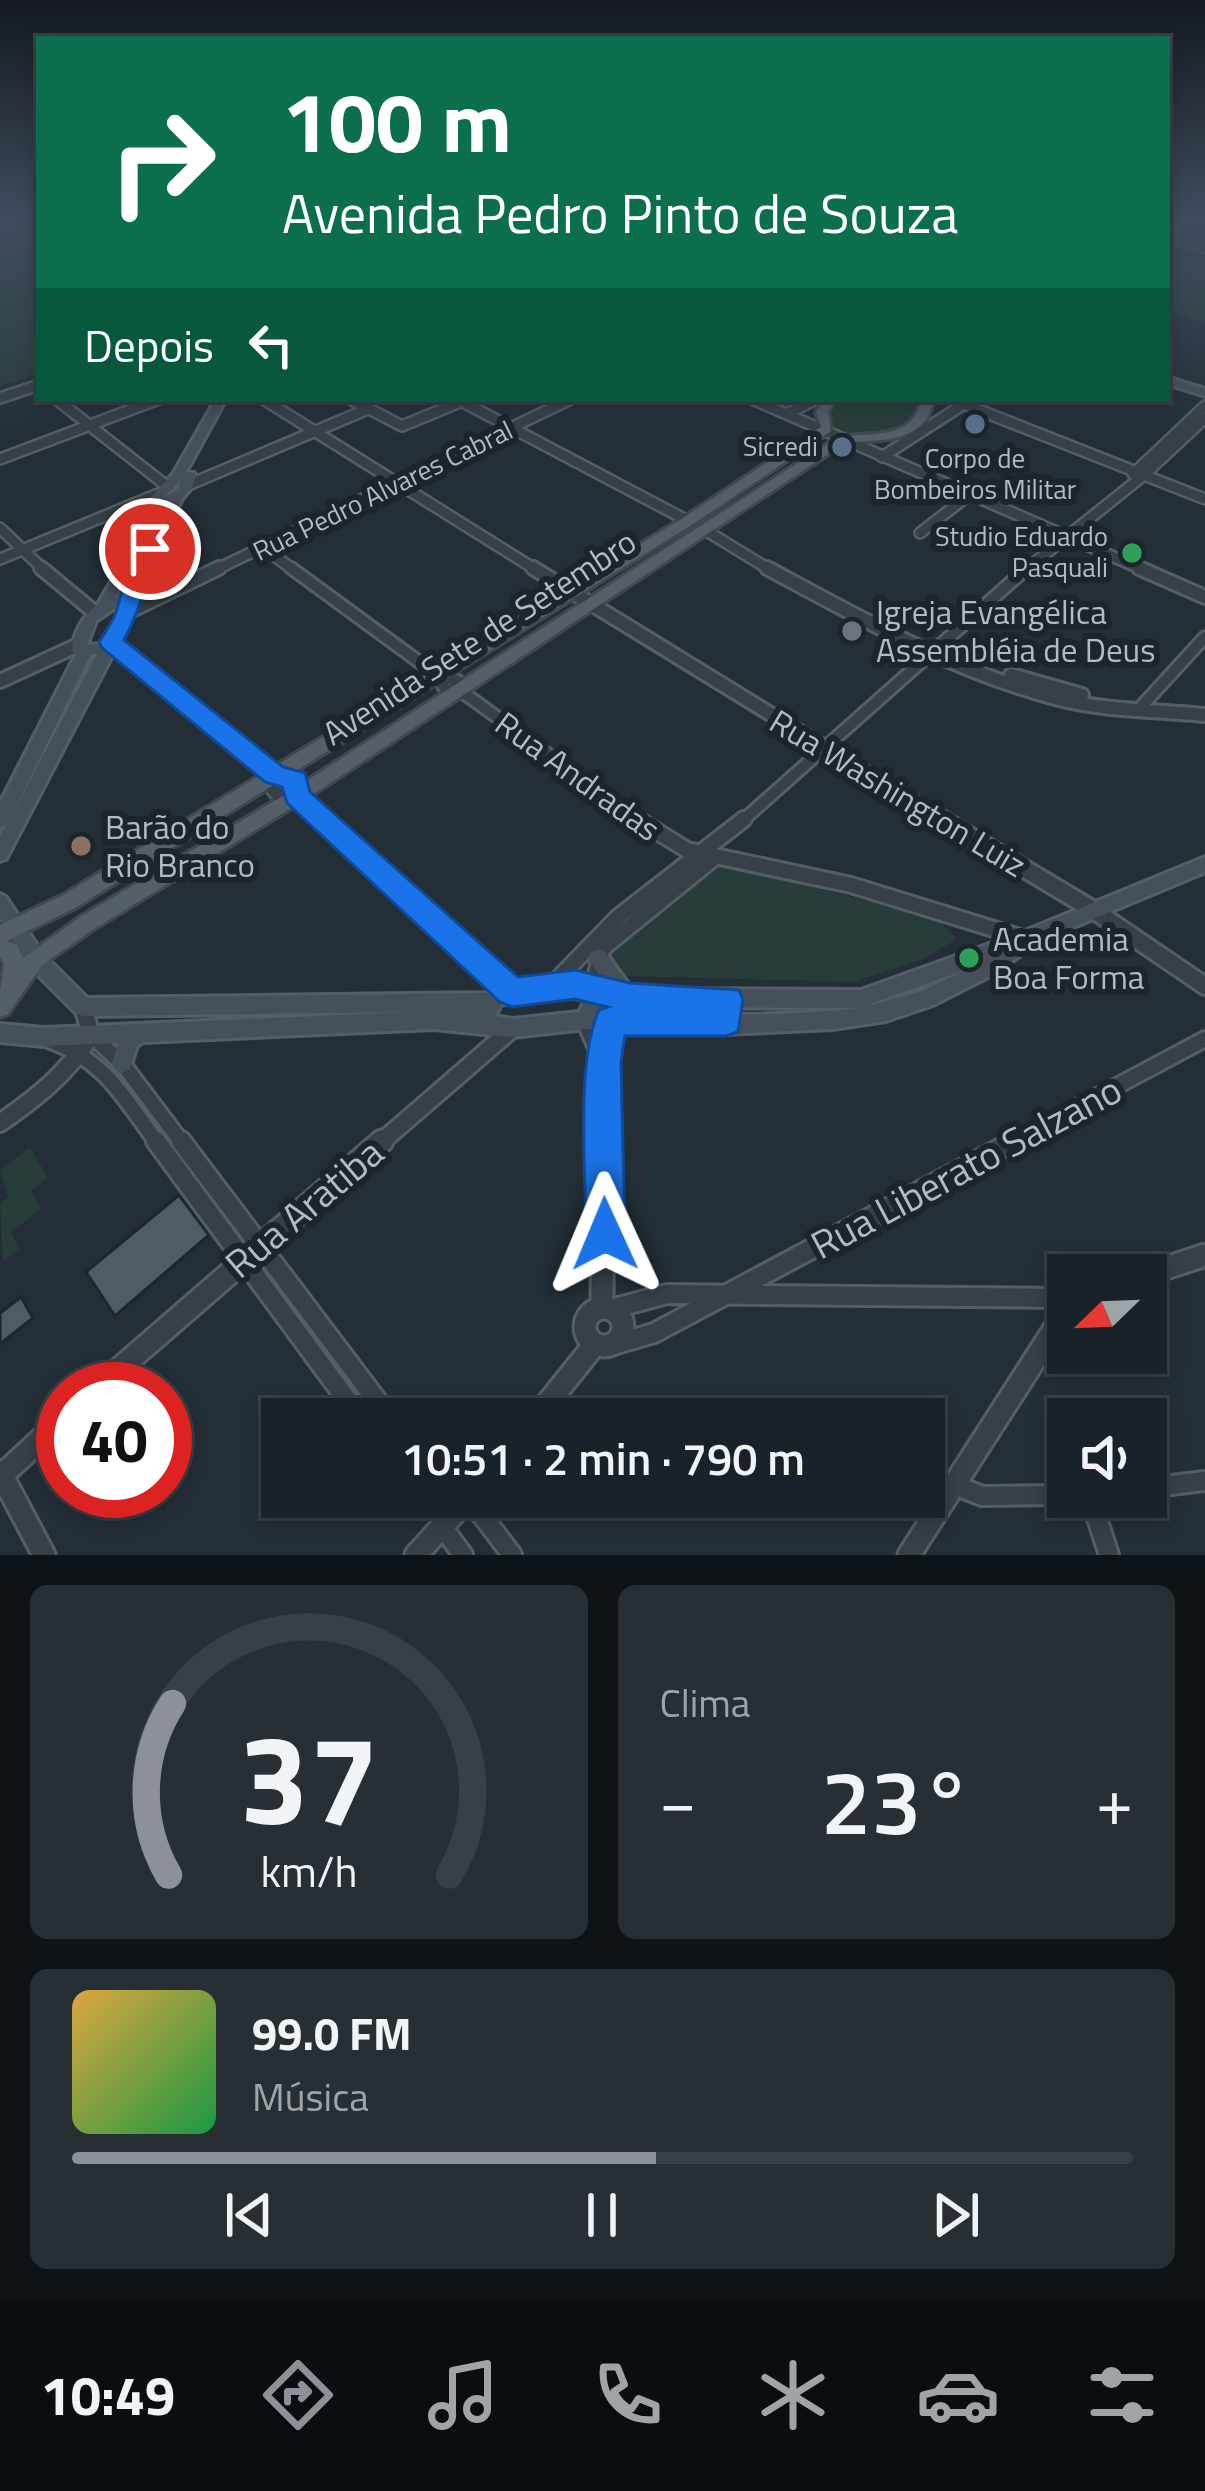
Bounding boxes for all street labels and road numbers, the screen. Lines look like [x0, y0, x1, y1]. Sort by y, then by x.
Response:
street label: Rua Pedro Alvares Cabral [245, 409, 519, 571]
street label: Avenida Sete de Setembro [312, 517, 646, 757]
street label: Rua Washington Luiz [760, 697, 1036, 889]
street label: Rua Andradas [485, 699, 671, 853]
street label: Rua Liberato Salzano [800, 1060, 1132, 1273]
street label: Rua Aratiba [211, 1124, 396, 1292]

